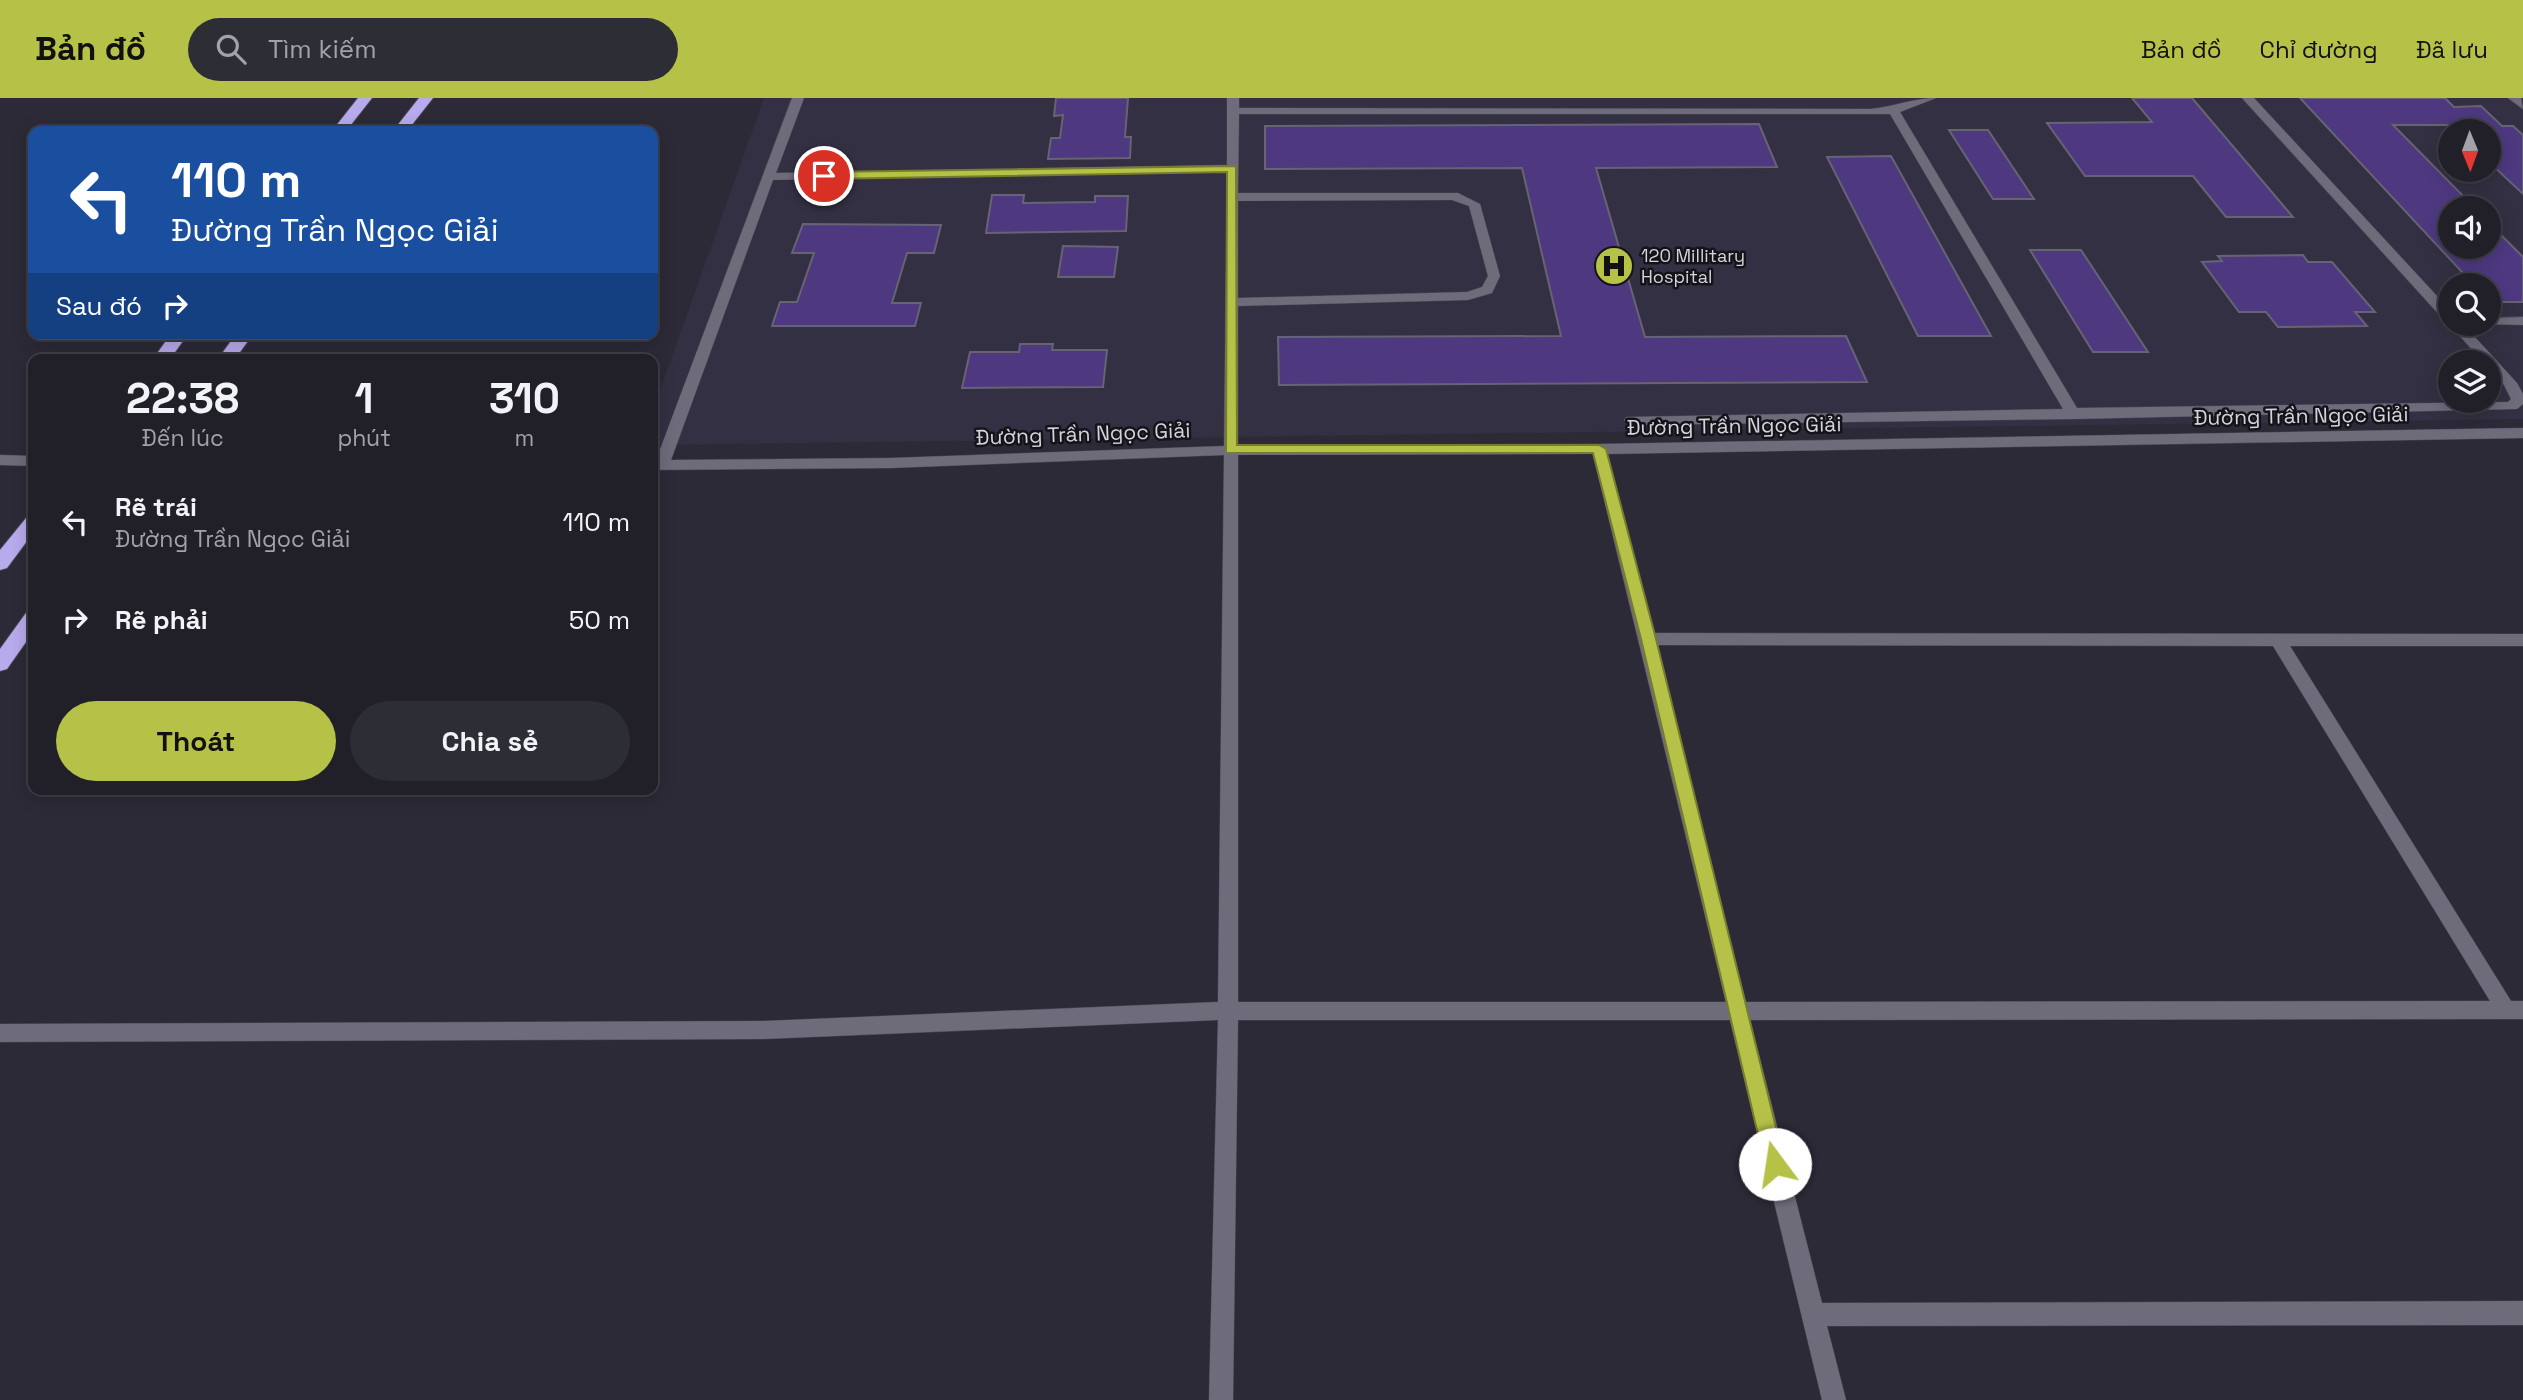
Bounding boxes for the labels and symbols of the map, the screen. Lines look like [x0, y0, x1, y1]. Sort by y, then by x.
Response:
north arrow [2438, 119, 2501, 182]
pin [794, 146, 854, 206]
place label: 120 Millitary Hospital [1641, 244, 1745, 288]
hospital icon: 120 Millitary Hospital [1593, 245, 1635, 287]
street label: Đường Trần Ngọc Giải [2193, 400, 2409, 431]
street label: Đường Trần Ngọc Giải [1626, 410, 1842, 441]
street label: Đường Trần Ngọc Giải [975, 416, 1191, 451]
position arrow [1738, 1127, 1812, 1201]

